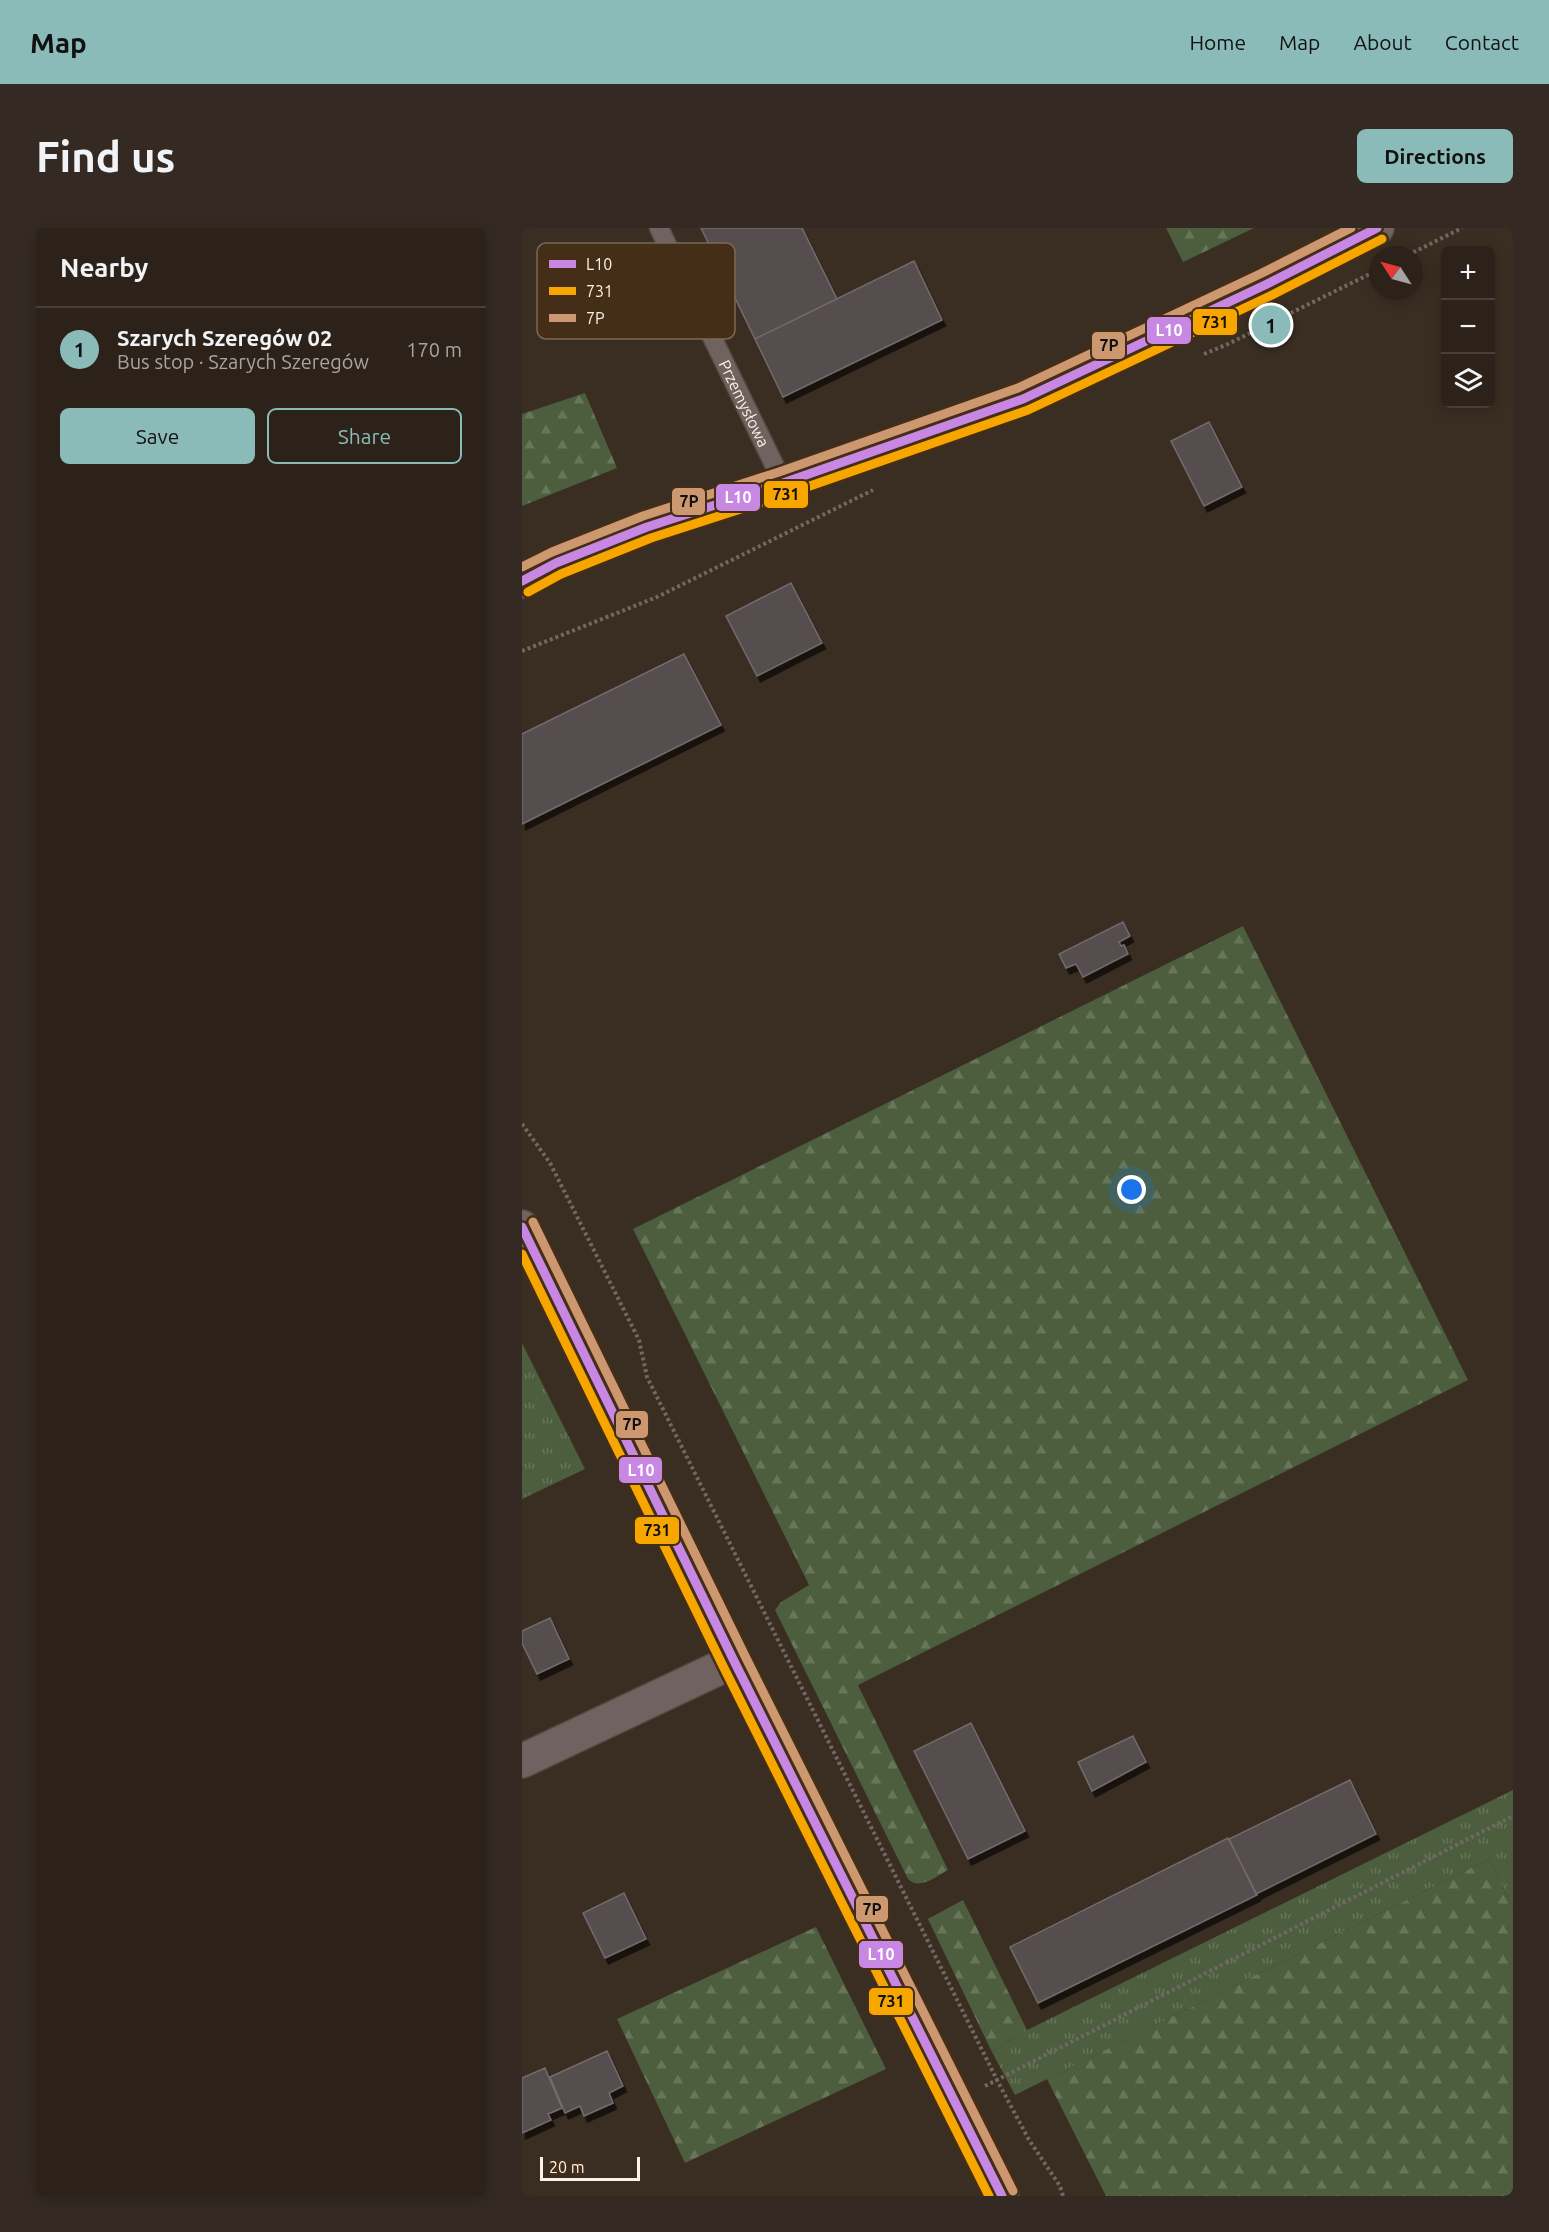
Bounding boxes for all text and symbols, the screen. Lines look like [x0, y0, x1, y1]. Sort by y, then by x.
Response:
text: Map [30, 27, 87, 58]
text: Home [1189, 30, 1246, 54]
text: Map [1279, 30, 1320, 54]
text: About [1353, 30, 1412, 54]
text: Contact [1445, 30, 1519, 54]
button: Directions [1357, 129, 1513, 183]
text: Find us [36, 133, 175, 180]
legend [537, 243, 735, 339]
north arrow [1369, 246, 1423, 300]
map controls [1441, 246, 1495, 408]
button: + [1441, 246, 1495, 300]
text: Nearby [60, 253, 148, 282]
text: L10 [586, 255, 612, 273]
text: 731 [586, 282, 613, 300]
button: − [1441, 300, 1495, 354]
pin: 1 [1252, 302, 1290, 348]
line badge: 731 [1192, 308, 1238, 336]
text: 7P [586, 309, 605, 327]
text: 731 [1201, 313, 1229, 331]
line badge: L10 [1146, 316, 1192, 345]
text: L10 [1156, 321, 1182, 339]
text: Szarych Szeregów 02 [117, 325, 332, 350]
line badge: 7P [1091, 331, 1126, 360]
text: 7P [1099, 336, 1119, 354]
text: 1 [74, 338, 85, 361]
text: 170 m [406, 338, 462, 361]
text: Bus stop · Szarych Szeregów [117, 350, 369, 373]
button: layers [1441, 354, 1495, 408]
street label: Przemysłowa [716, 357, 773, 450]
button: Save [60, 408, 255, 464]
button: Share [267, 408, 462, 464]
line badge: 731 [763, 480, 809, 509]
line badge: L10 [715, 483, 761, 512]
text: 731 [772, 485, 800, 503]
line badge: 7P [671, 487, 706, 516]
text: L10 [725, 488, 751, 506]
text: 7P [679, 492, 699, 510]
your location [1117, 1175, 1146, 1204]
line badge: 7P [615, 1410, 649, 1439]
text: 7P [622, 1415, 642, 1433]
line badge: L10 [618, 1456, 663, 1484]
text: L10 [628, 1461, 654, 1479]
line badge: 731 [634, 1516, 680, 1545]
text: 731 [643, 1521, 671, 1539]
line badge: 7P [855, 1895, 889, 1923]
text: 7P [862, 1900, 882, 1918]
line badge: L10 [858, 1940, 904, 1969]
text: L10 [868, 1945, 894, 1963]
line badge: 731 [868, 1987, 914, 2016]
text: 731 [877, 1992, 905, 2010]
scale bar [540, 2154, 640, 2182]
text: 20 m [549, 2158, 585, 2176]

